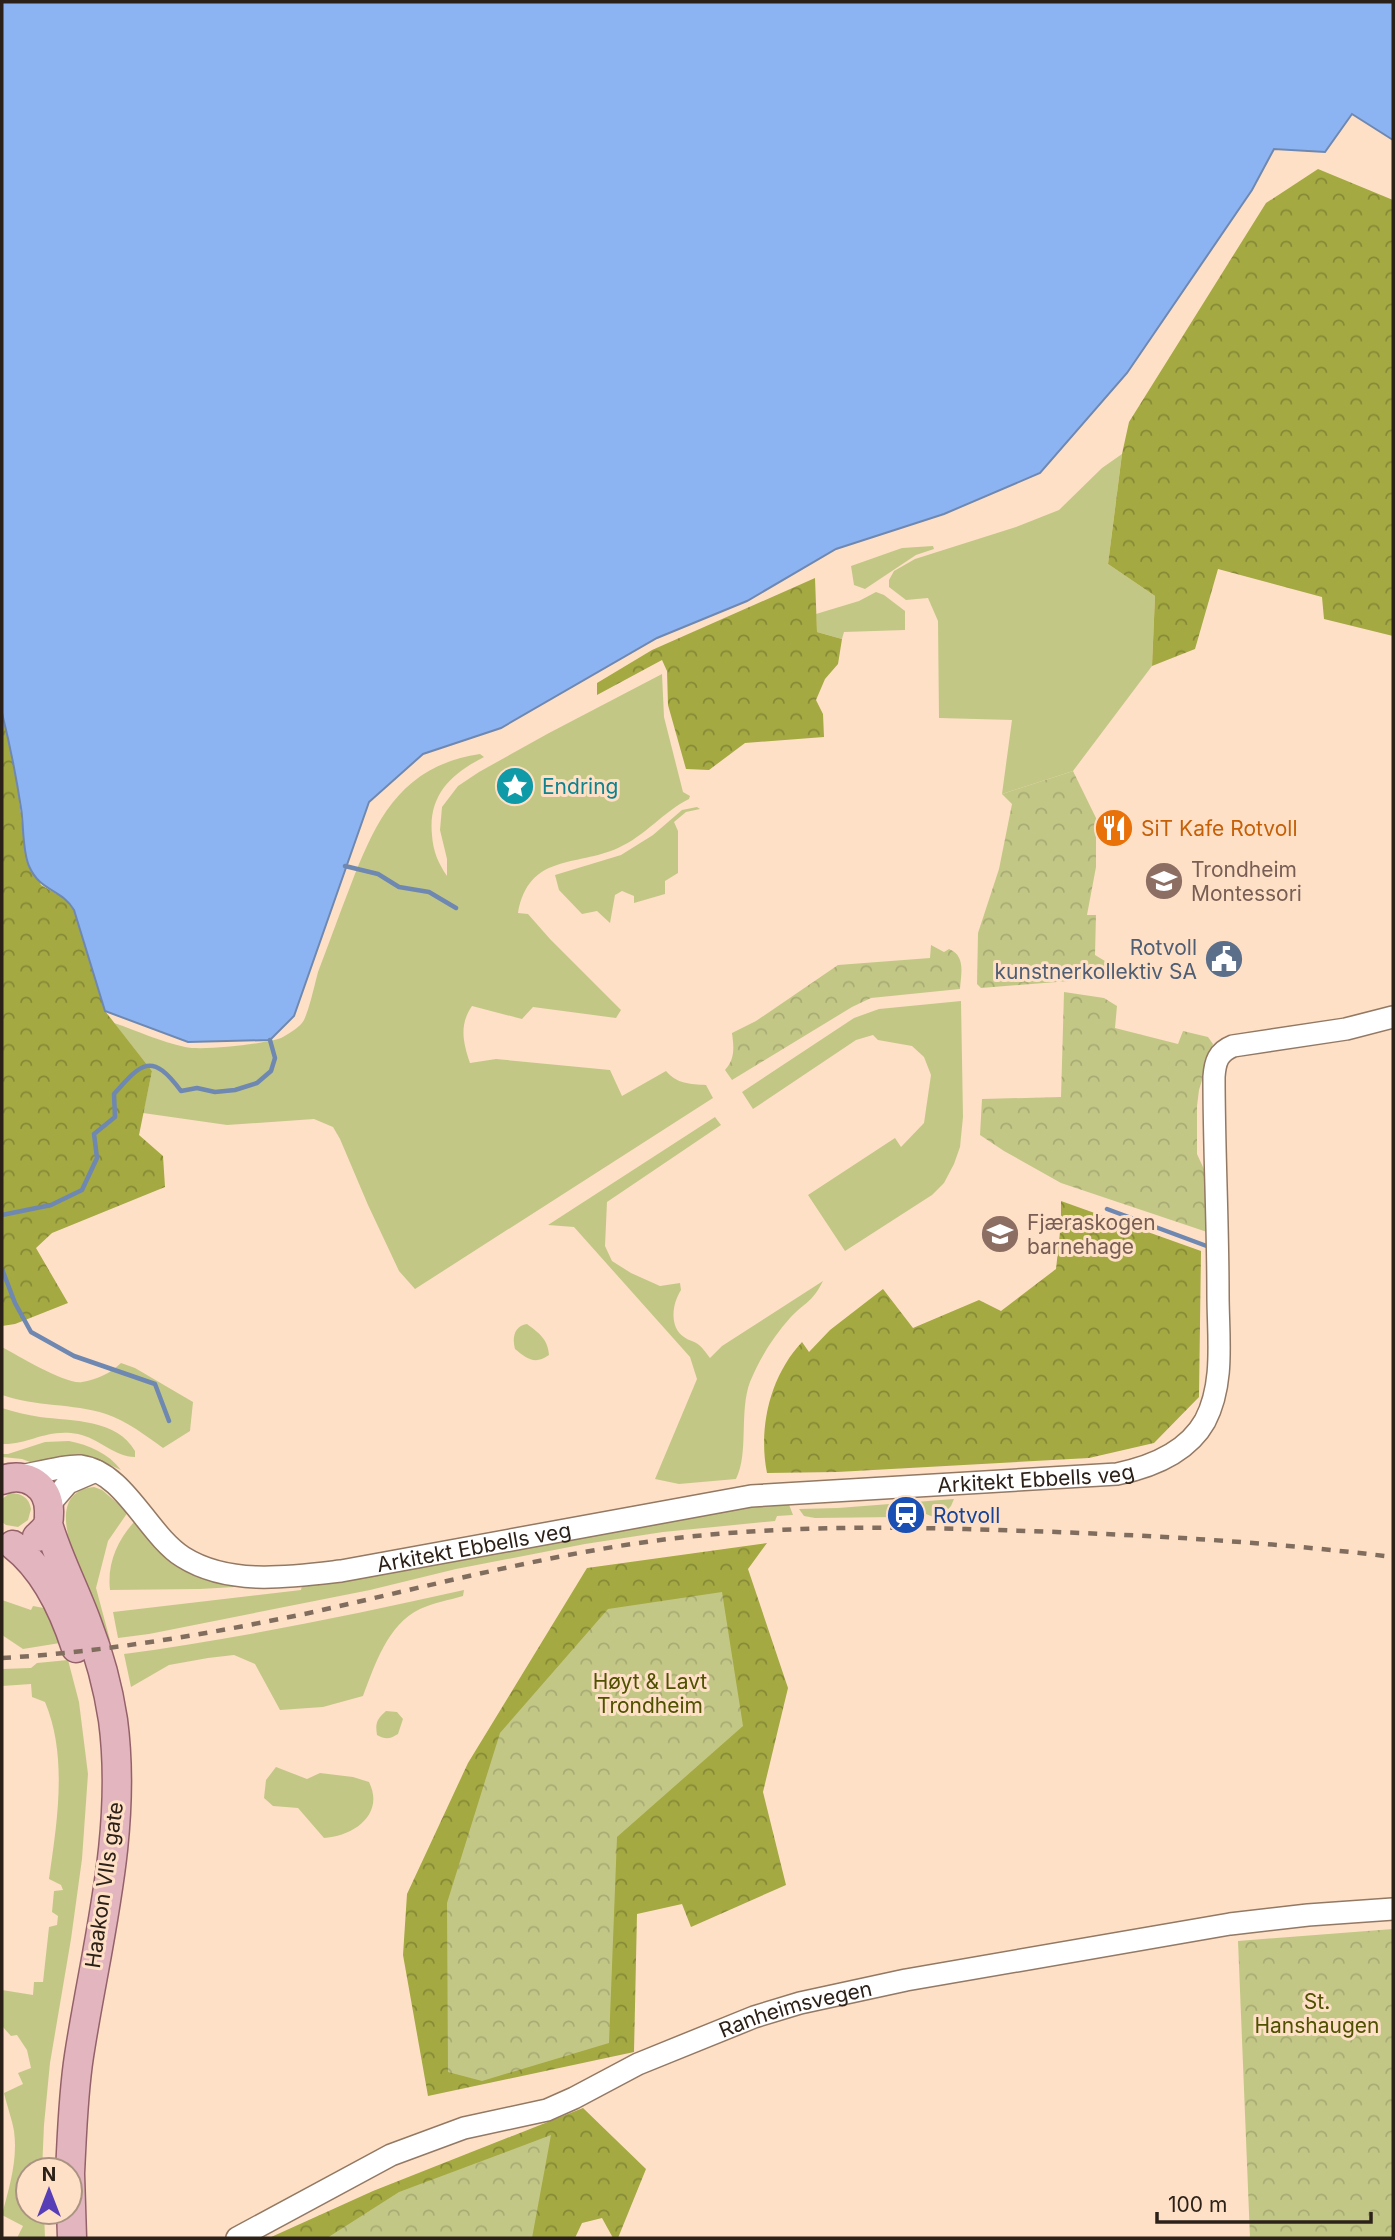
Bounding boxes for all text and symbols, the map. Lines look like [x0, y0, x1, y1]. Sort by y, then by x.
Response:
place icon: Endring [494, 765, 536, 807]
place label: Endring [542, 774, 619, 799]
restaurant icon: SiT Kafe Rotvoll [1093, 807, 1135, 849]
place label: SiT Kafe Rotvoll [1141, 816, 1297, 841]
place label: Trondheim Montessori [1191, 857, 1302, 906]
school or university icon: Trondheim Montessori [1143, 860, 1185, 902]
place label: Rotvoll kunstnerkollektiv SA [995, 935, 1197, 984]
public building icon: Rotvoll kunstnerkollektiv SA [1203, 938, 1245, 980]
place label: Fjæraskogen barnehage [1027, 1210, 1156, 1259]
school or university icon: Fjæraskogen barnehage [979, 1213, 1021, 1255]
street label: Arkitekt Ebbells veg [937, 1458, 1137, 1497]
station icon: Rotvoll [885, 1494, 927, 1536]
place label: Rotvoll [933, 1503, 1000, 1528]
street label: Arkitekt Ebbells veg [375, 1517, 573, 1577]
park label: Høyt & Lavt Trondheim [593, 1669, 707, 1718]
street label: Haakon VIIs gate [80, 1800, 128, 1970]
street label: Ranheimsvegen [715, 1975, 874, 2042]
park label: St. Hanshaugen [1254, 1989, 1380, 2038]
north arrow [14, 2156, 84, 2226]
text: N [42, 2163, 56, 2186]
scale bar [1157, 2180, 1370, 2224]
text: 100 m [1168, 2192, 1227, 2217]

